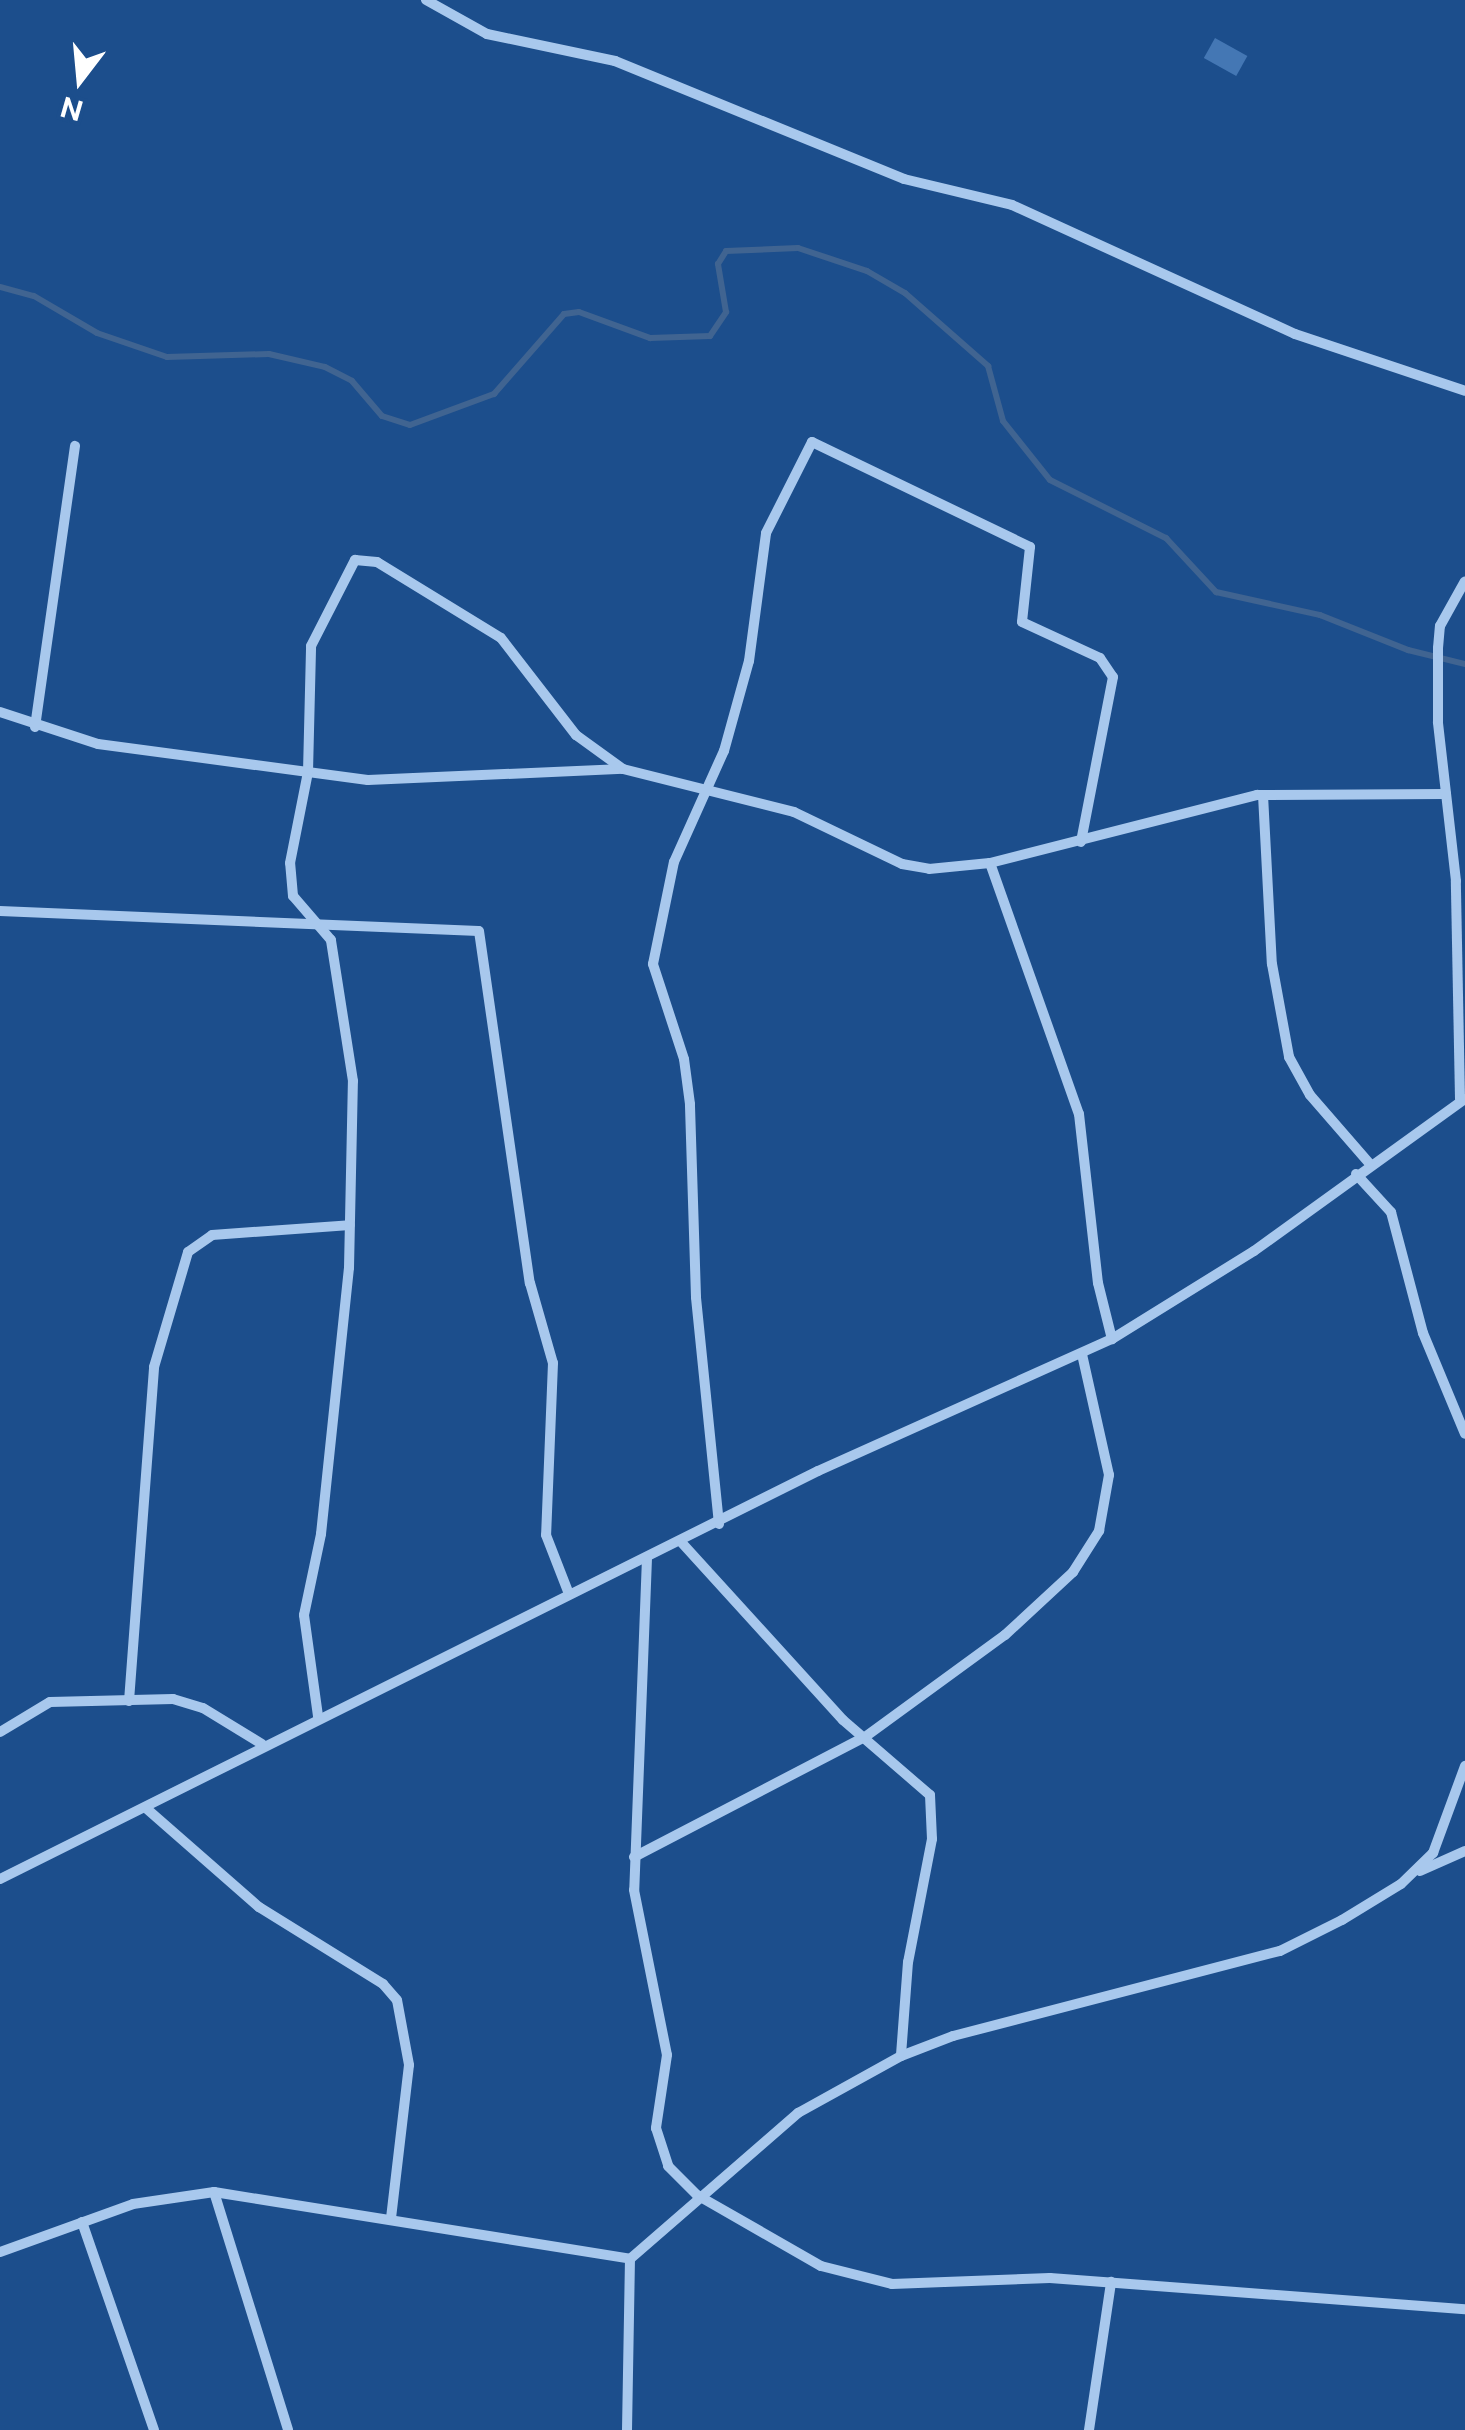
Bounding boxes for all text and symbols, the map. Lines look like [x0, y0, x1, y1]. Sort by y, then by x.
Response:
north arrow [30, 30, 130, 130]
text: N [57, 90, 87, 128]

